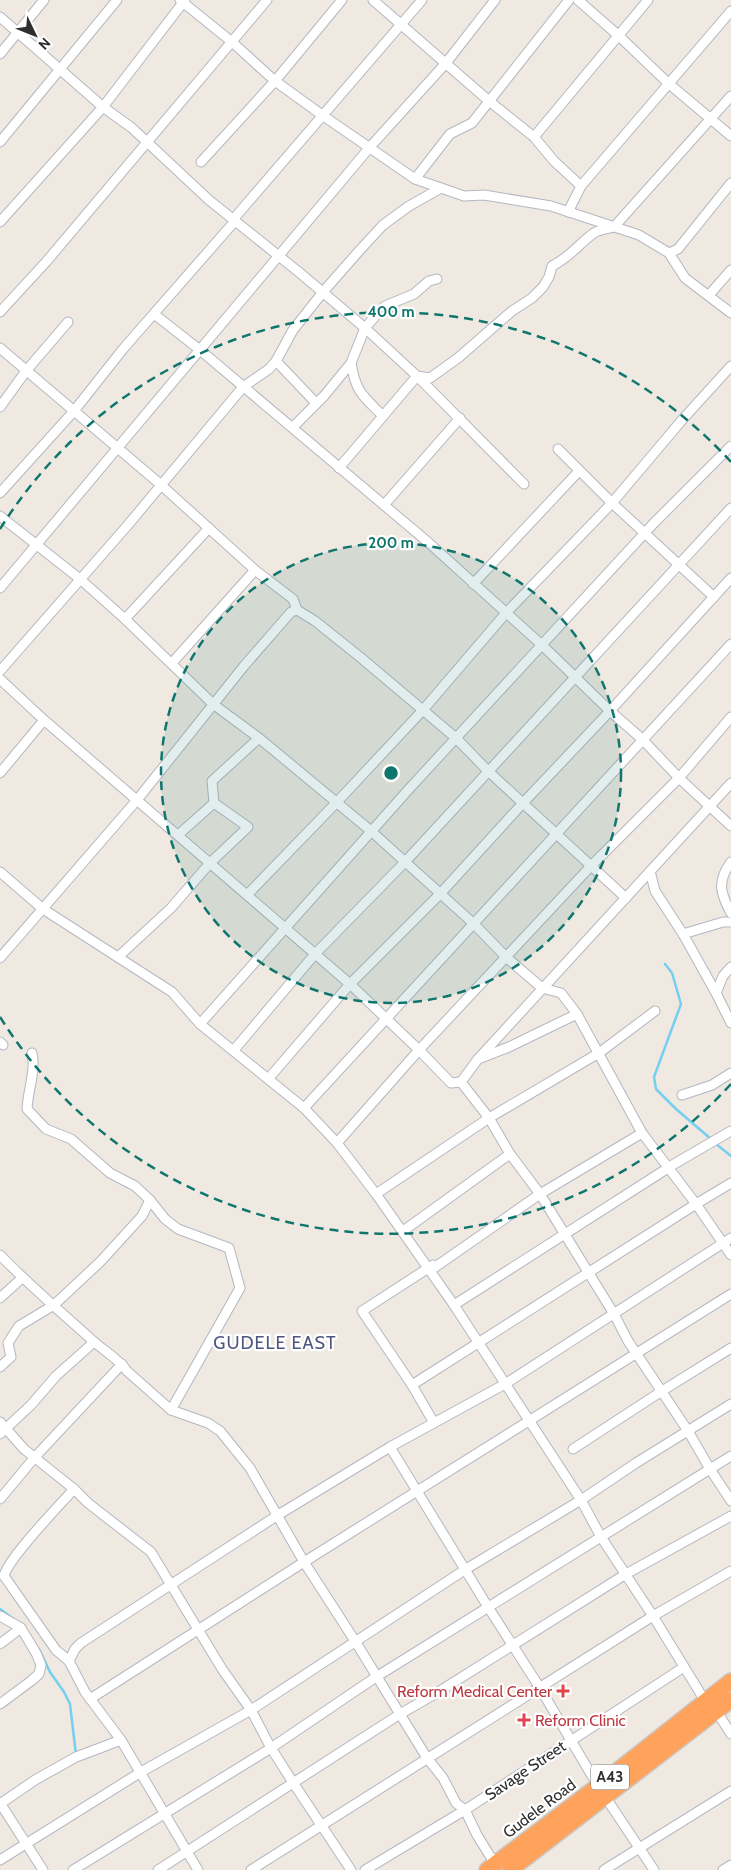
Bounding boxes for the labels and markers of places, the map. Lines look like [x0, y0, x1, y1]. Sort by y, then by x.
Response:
centre of rings [382, 764, 400, 782]
place label: Reform Medical Center [397, 1682, 553, 1701]
marker: Reform Medical Center [556, 1684, 570, 1698]
place label: Reform Clinic [535, 1711, 626, 1730]
marker: Reform Clinic [517, 1713, 531, 1727]

